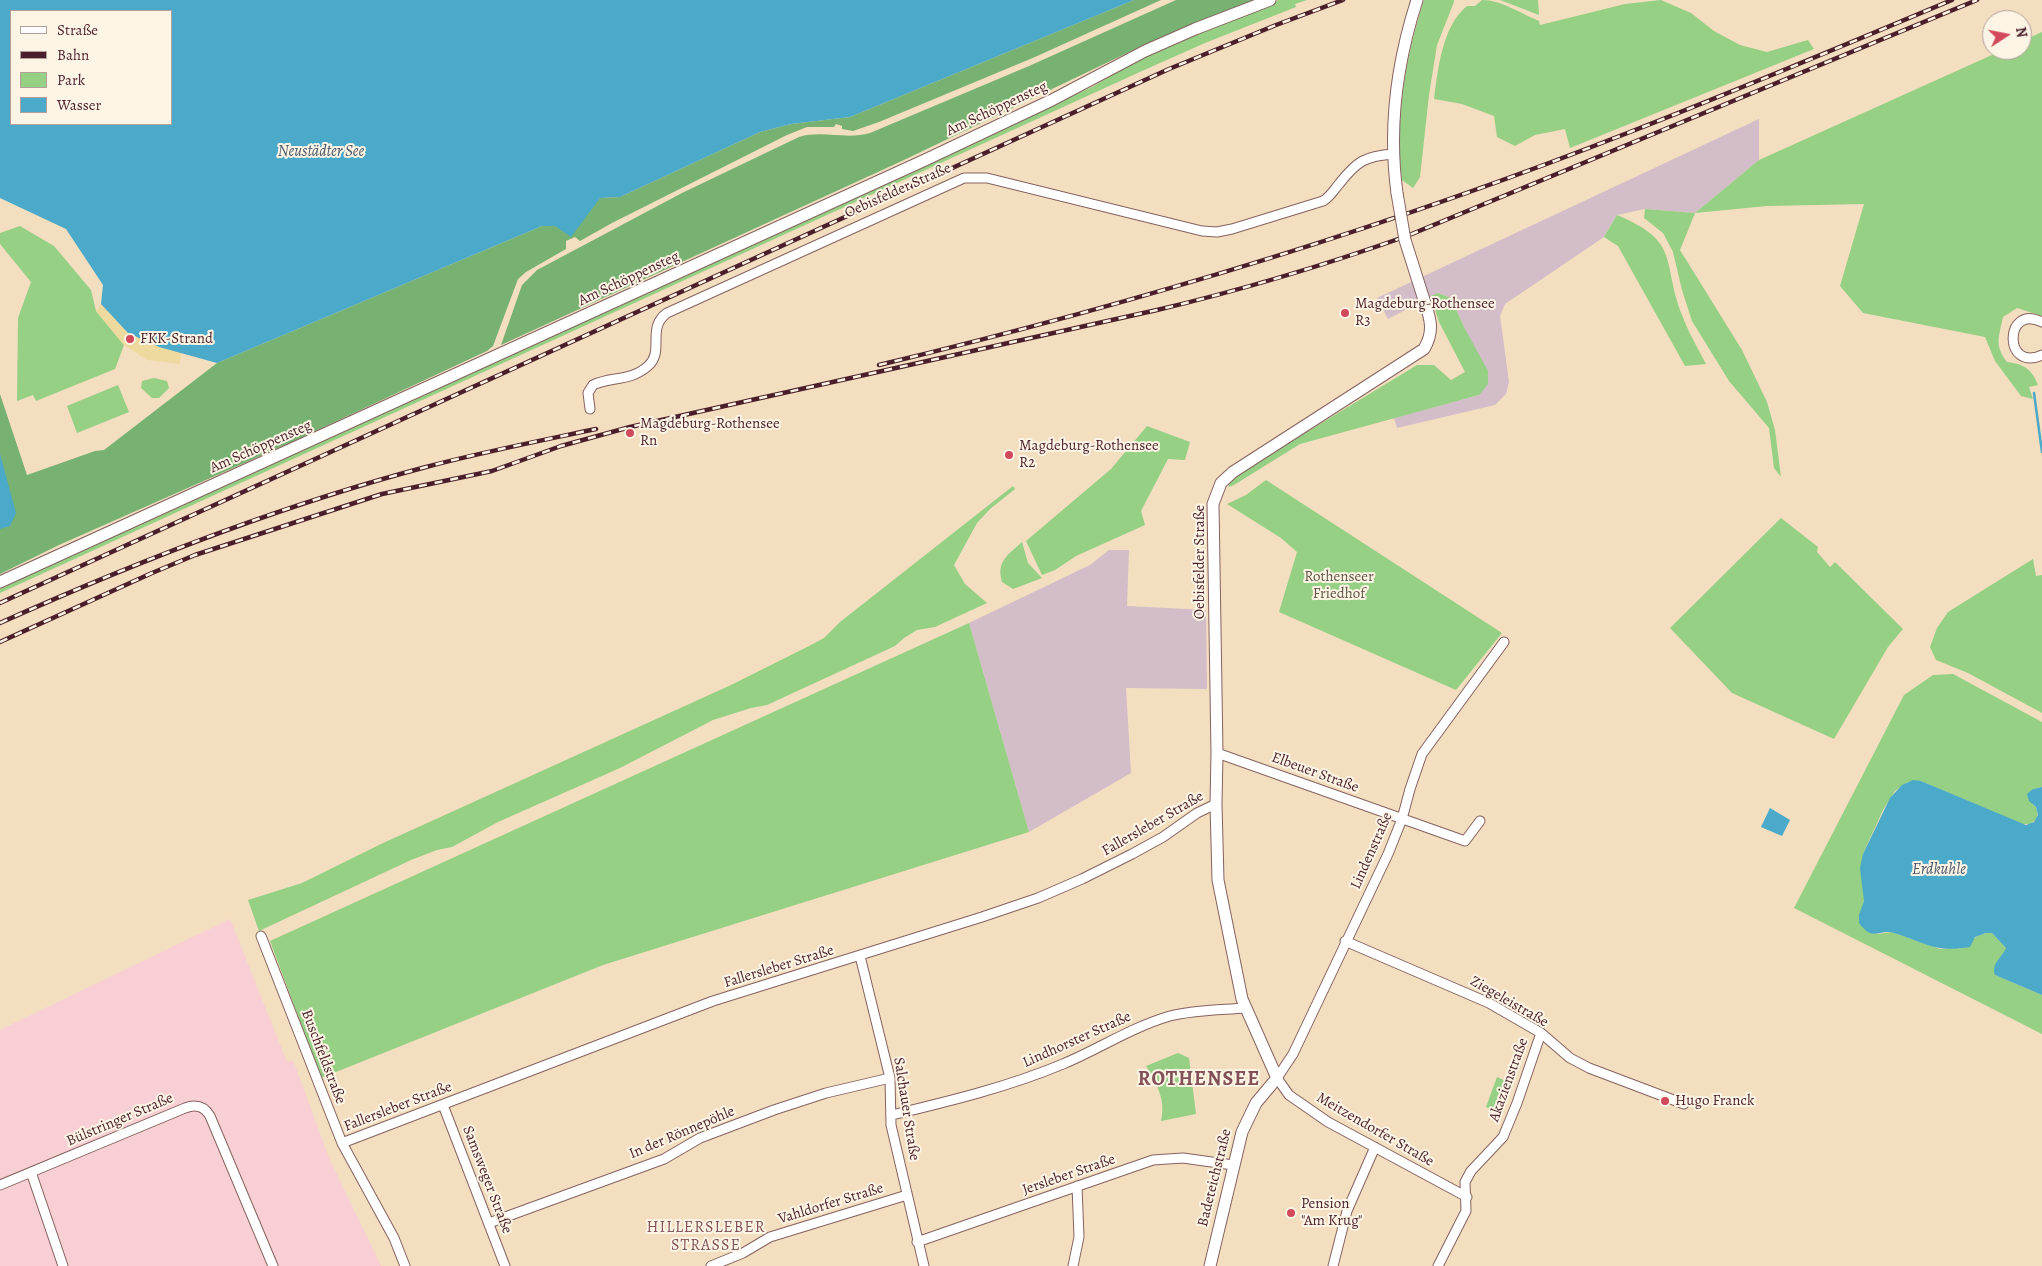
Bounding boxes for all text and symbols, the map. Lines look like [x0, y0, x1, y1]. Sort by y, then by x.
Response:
legend [10, 10, 172, 125]
north arrow [1982, 10, 2032, 60]
text: Straße [57, 20, 98, 40]
text: N [2011, 25, 2032, 39]
text: Bahn [57, 45, 89, 65]
text: Park [57, 70, 85, 90]
street label: Am Schöppensteg [944, 78, 1050, 140]
text: Wasser [57, 95, 101, 115]
water label: Neustädter See [278, 142, 364, 162]
street label: Oebisfelder Straße [842, 159, 954, 223]
street label: Am Schöppensteg [576, 248, 682, 310]
place label: Magdeburg-Rothensee R3 [1355, 295, 1495, 330]
marker: Magdeburg-Rothensee R3 [1339, 307, 1351, 319]
place label: FKK-Strand [140, 330, 213, 348]
marker: FKK-Strand [124, 333, 136, 345]
place label: Magdeburg-Rothensee Rn [640, 415, 780, 450]
street label: Am Schöppensteg [207, 417, 315, 477]
marker: Magdeburg-Rothensee Rn [624, 427, 636, 439]
place label: Magdeburg-Rothensee R2 [1019, 437, 1159, 472]
marker: Magdeburg-Rothensee R2 [1003, 449, 1015, 461]
street label: Oebisfelder Straße [1191, 505, 1209, 619]
park label: Rothenseer Friedhof [1304, 568, 1374, 603]
street label: Elbeuer Straße [1269, 749, 1361, 797]
street label: Fallersleber Straße [1099, 788, 1207, 860]
street label: Lindenstraße [1347, 810, 1397, 892]
water label: Erdkuhle [1912, 860, 1966, 880]
street label: Fallersleber Straße [722, 942, 836, 992]
street label: Ziegeleistraße [1467, 972, 1551, 1032]
street label: Buschfeldstraße [297, 1007, 349, 1107]
street label: Lindhorster Straße [1020, 1008, 1134, 1072]
street label: Akazienstraße [1486, 1036, 1532, 1124]
street label: Salchauer Straße [889, 1056, 923, 1162]
district label: ROTHENSEE [1137, 1068, 1261, 1092]
street label: Fallersleber Straße [341, 1078, 455, 1136]
street label: Bülstringer Straße [64, 1089, 176, 1151]
street label: Meitzendorfer Straße [1313, 1089, 1437, 1171]
place label: Hugo Franck [1675, 1092, 1754, 1110]
marker: Hugo Franck [1659, 1095, 1671, 1107]
street label: In der Rönnepöhle [626, 1103, 738, 1163]
street label: Samsweger Straße [458, 1124, 516, 1236]
street label: Badeteichstraße [1194, 1127, 1236, 1229]
street label: Jersleber Straße [1020, 1151, 1118, 1199]
street label: Vahldorfer Straße [776, 1179, 886, 1229]
place label: Pension "Am Krug" [1301, 1195, 1362, 1230]
marker: Pension "Am Krug" [1285, 1207, 1297, 1219]
district label: HILLERSLEBER STRASSE [645, 1218, 767, 1256]

